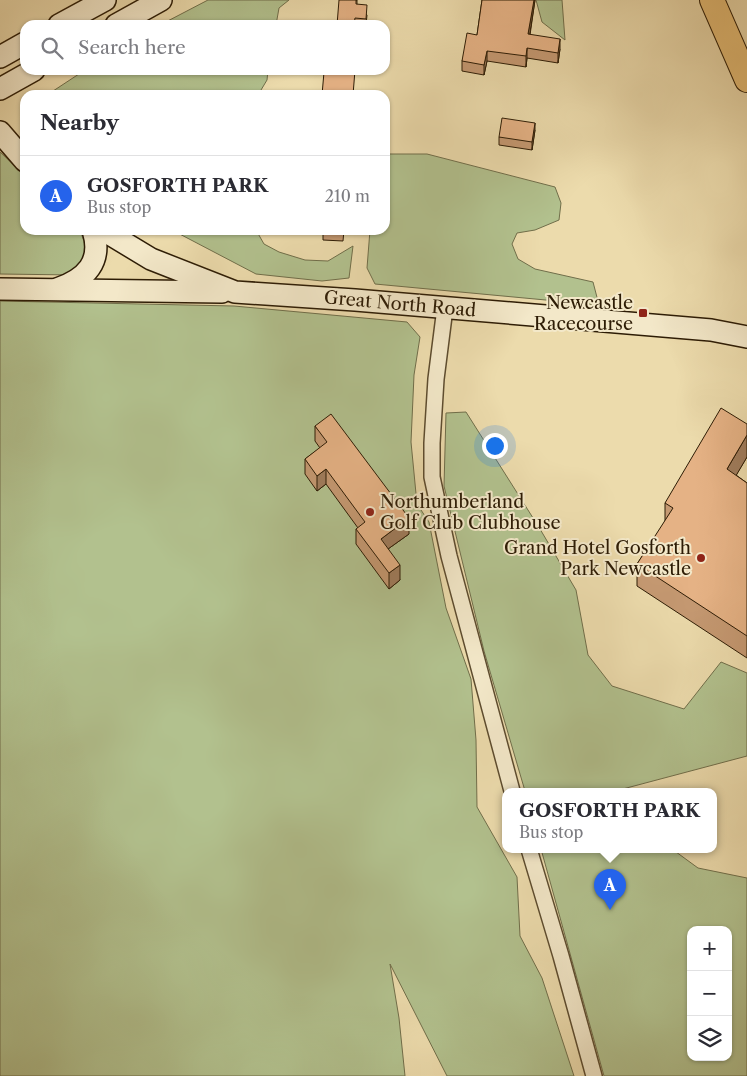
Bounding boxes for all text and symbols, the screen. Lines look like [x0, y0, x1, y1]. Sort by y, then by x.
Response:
search box [20, 20, 390, 75]
icon: search [38, 34, 66, 62]
text: Search here [78, 36, 186, 59]
text: Nearby [40, 110, 119, 135]
text: GOSFORTH PARK [87, 174, 268, 197]
text: A [50, 186, 62, 206]
text: 210 m [325, 186, 370, 206]
text: Bus stop [87, 197, 151, 217]
street label: Great North Road [323, 286, 477, 322]
place label: Newcastle Racecourse [534, 292, 633, 335]
marker: Newcastle Racecourse [637, 307, 649, 319]
your location [482, 433, 508, 459]
place label: Northumberland Golf Club Clubhouse [380, 491, 561, 534]
marker: Northumberland Golf Club Clubhouse [364, 506, 376, 518]
place label: Grand Hotel Gosforth Park Newcastle [504, 537, 691, 580]
marker: Grand Hotel Gosforth Park Newcastle [695, 552, 707, 564]
popup [502, 788, 717, 853]
text: GOSFORTH PARK [519, 799, 700, 822]
text: Bus stop [519, 822, 583, 842]
pin: A [594, 869, 626, 910]
map controls [687, 926, 732, 1061]
button: + [687, 926, 732, 971]
button: − [687, 971, 732, 1016]
button: layers [687, 1016, 732, 1061]

